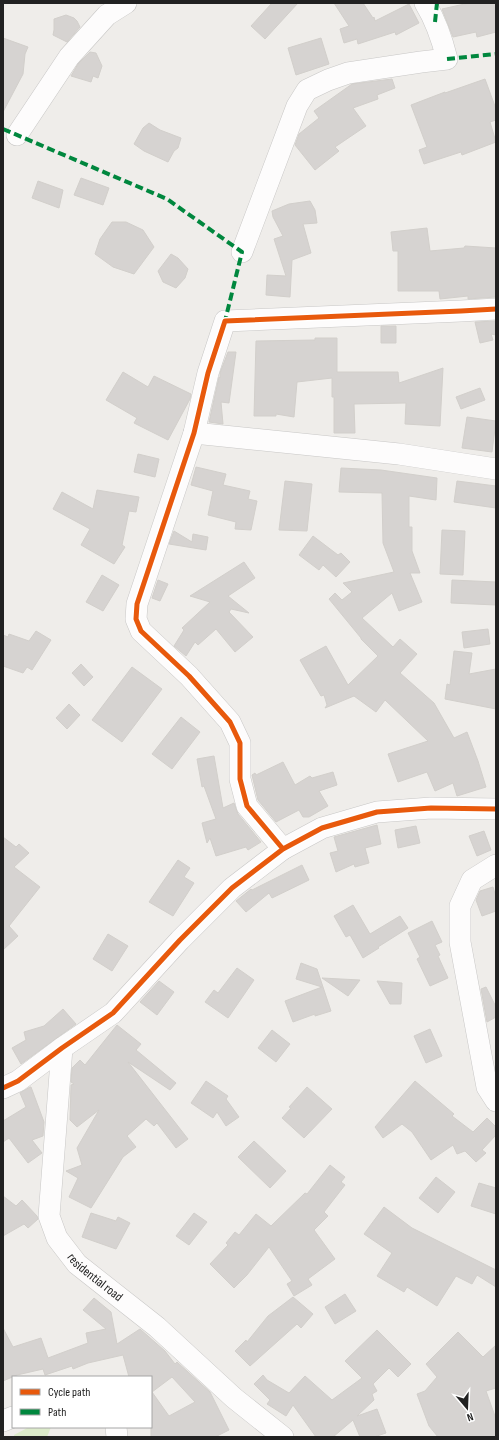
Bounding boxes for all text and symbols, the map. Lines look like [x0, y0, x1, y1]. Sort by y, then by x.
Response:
street label: residential road [64, 1250, 126, 1305]
legend [12, 1376, 152, 1428]
text: Cycle path [48, 1385, 90, 1400]
north arrow [447, 1388, 487, 1428]
text: Path [48, 1405, 66, 1420]
text: N [465, 1410, 475, 1424]

